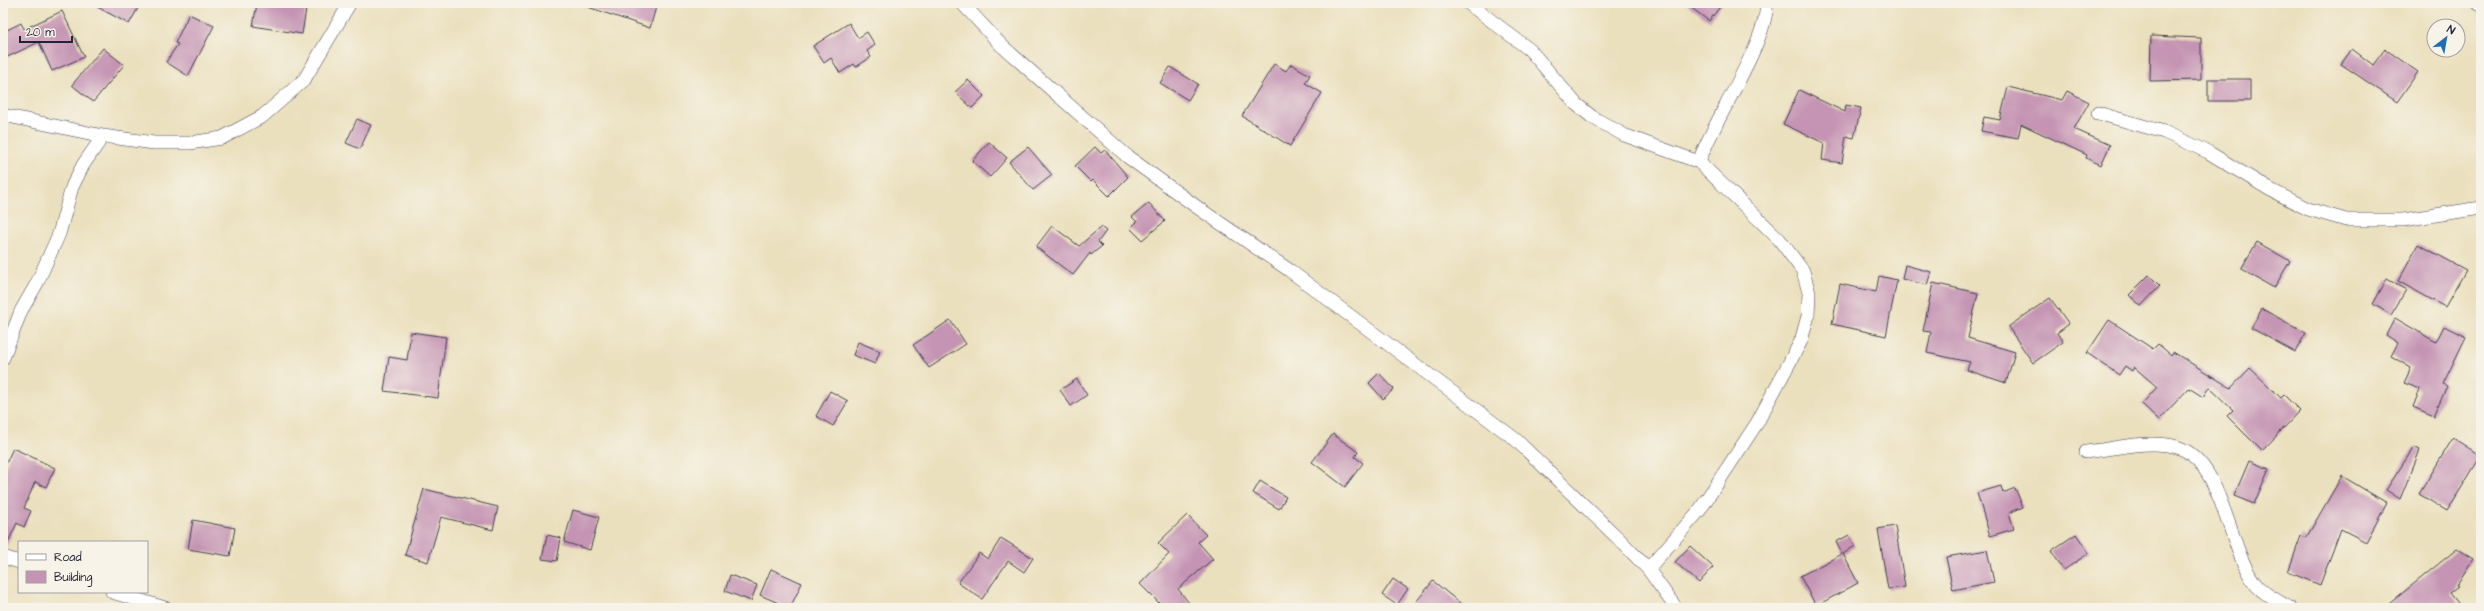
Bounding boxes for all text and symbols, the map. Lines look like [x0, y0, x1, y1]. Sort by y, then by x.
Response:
scale bar [20, 18, 72, 44]
north arrow [2426, 18, 2466, 58]
text: N [2444, 22, 2458, 38]
text: 20 m [26, 24, 55, 41]
legend [18, 541, 148, 593]
text: Road [54, 549, 82, 566]
text: Building [54, 569, 92, 587]

